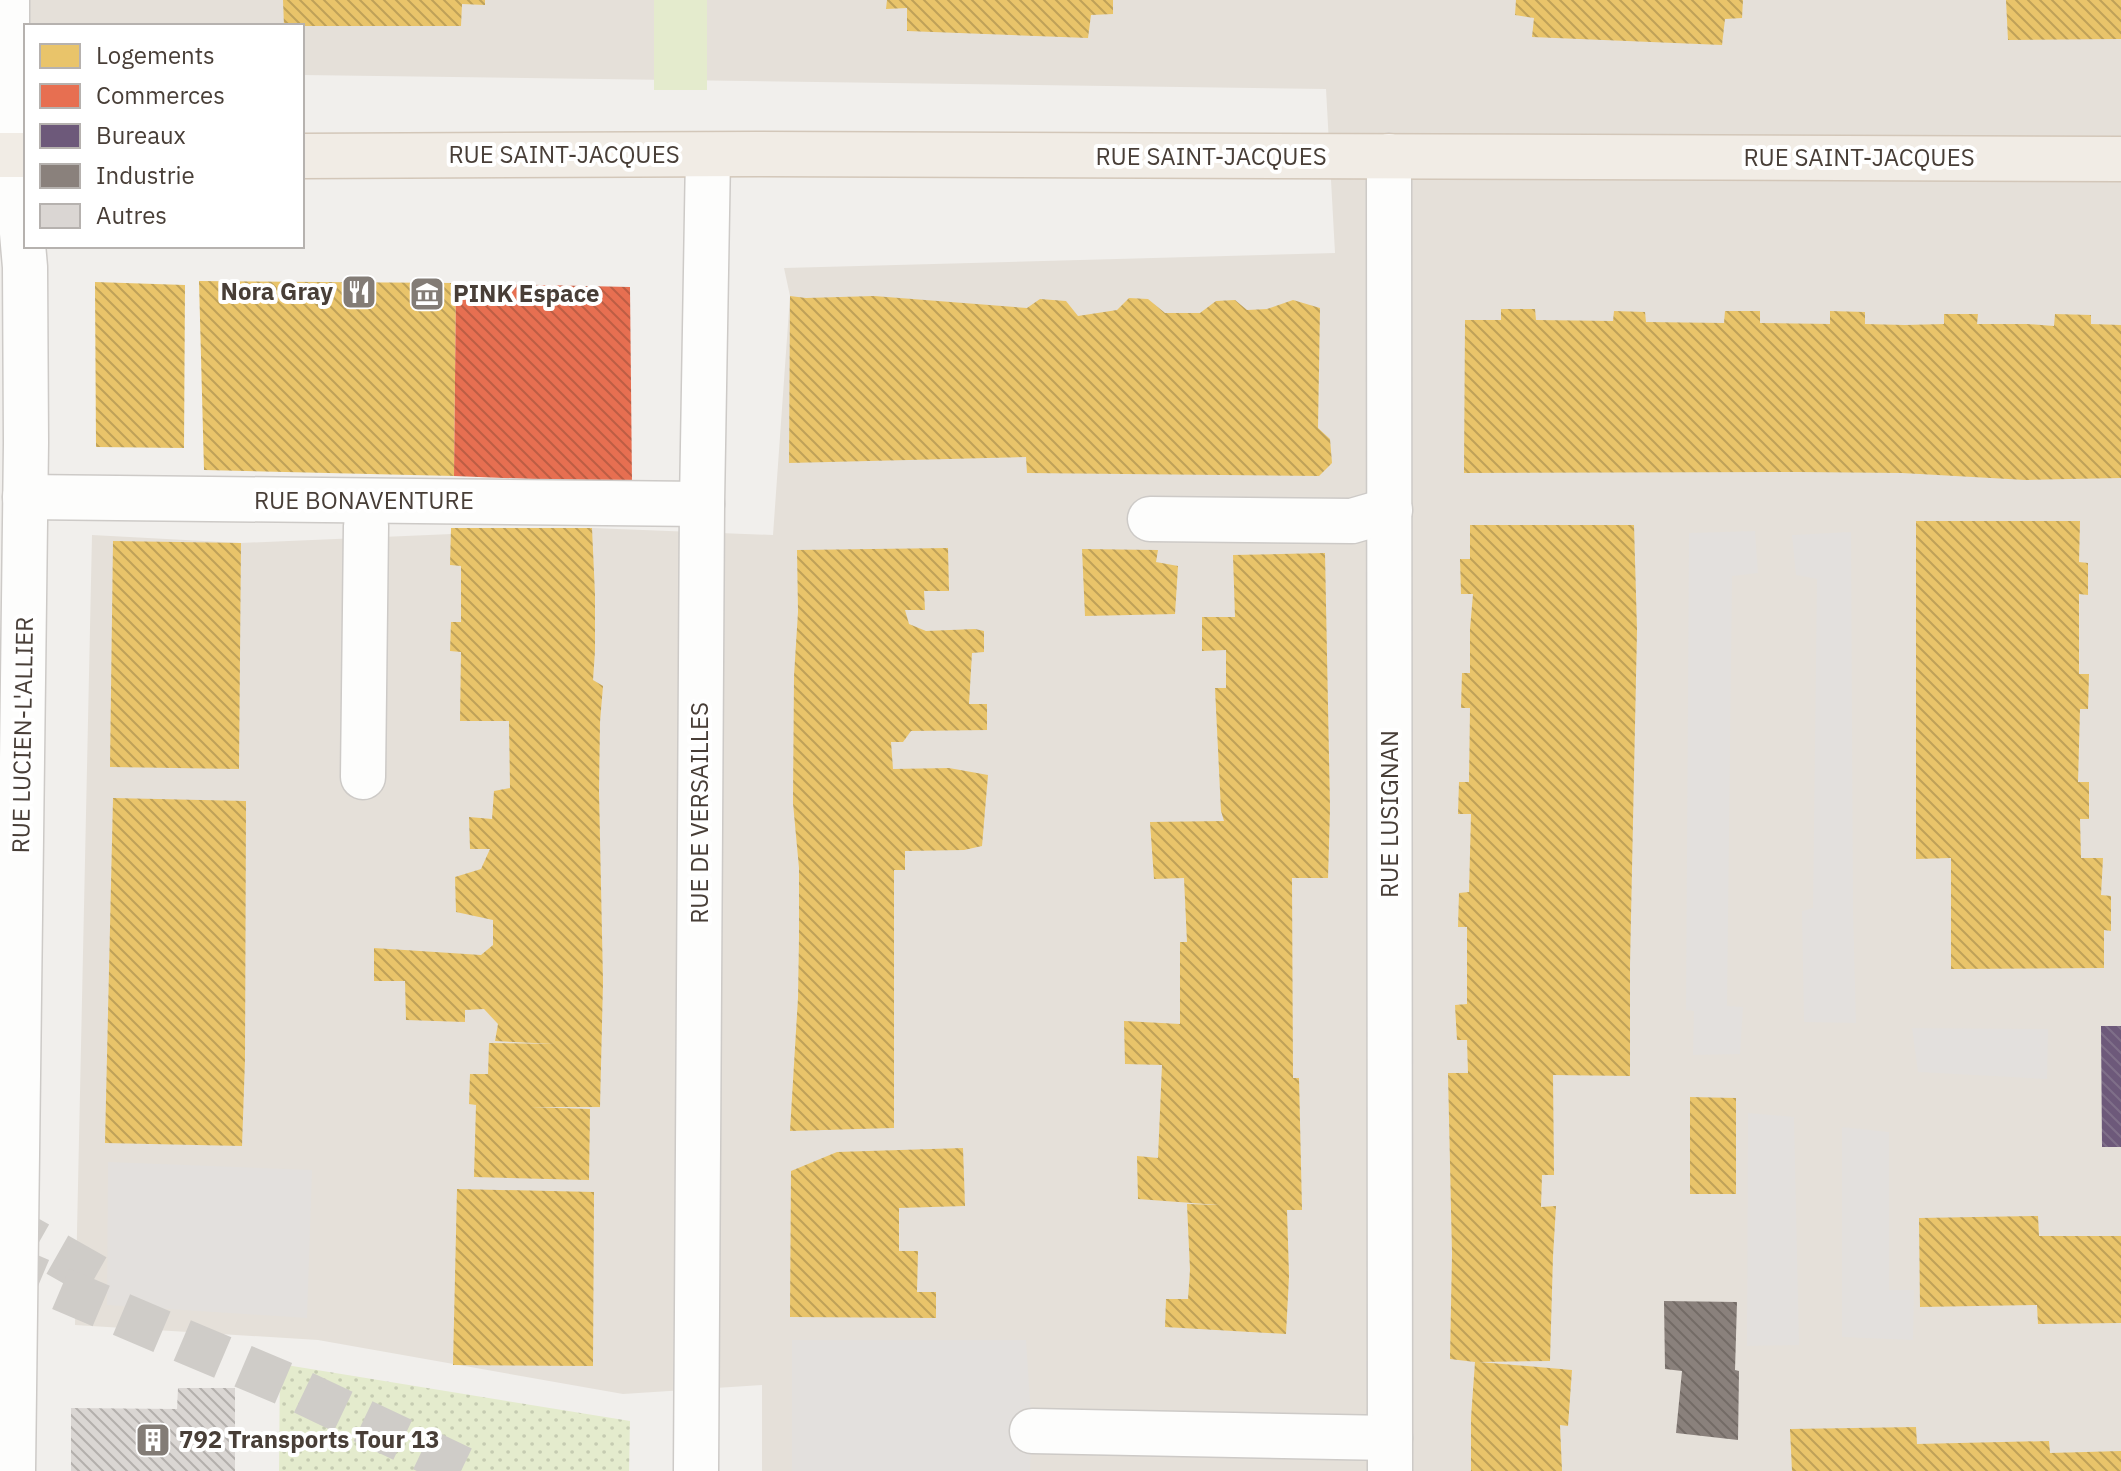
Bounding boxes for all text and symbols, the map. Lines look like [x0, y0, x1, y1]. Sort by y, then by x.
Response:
legend [24, 24, 304, 248]
text: Logements [96, 39, 215, 71]
text: Commerces [96, 79, 225, 111]
text: Bureaux [96, 119, 186, 151]
street label: RUE SAINT-JACQUES [448, 138, 680, 170]
street label: RUE SAINT-JACQUES [1095, 140, 1327, 172]
street label: RUE SAINT-JACQUES [1743, 141, 1975, 173]
text: Industrie [96, 159, 195, 191]
text: Autres [96, 199, 167, 231]
restaurant icon: Nora Gray [340, 273, 378, 311]
place label: Nora Gray [221, 275, 333, 307]
museum icon: PINK Espace [408, 275, 446, 313]
place label: PINK Espace [453, 277, 600, 309]
street label: RUE BONAVENTURE [254, 484, 474, 516]
street label: RUE LUCIEN-L'ALLIER [4, 616, 40, 854]
street label: RUE DE VERSAILLES [683, 702, 715, 924]
street label: RUE LUSIGNAN [1373, 730, 1405, 898]
building icon: 792 Transports Tour 13 [134, 1421, 172, 1459]
place label: 792 Transports Tour 13 [179, 1423, 440, 1455]

